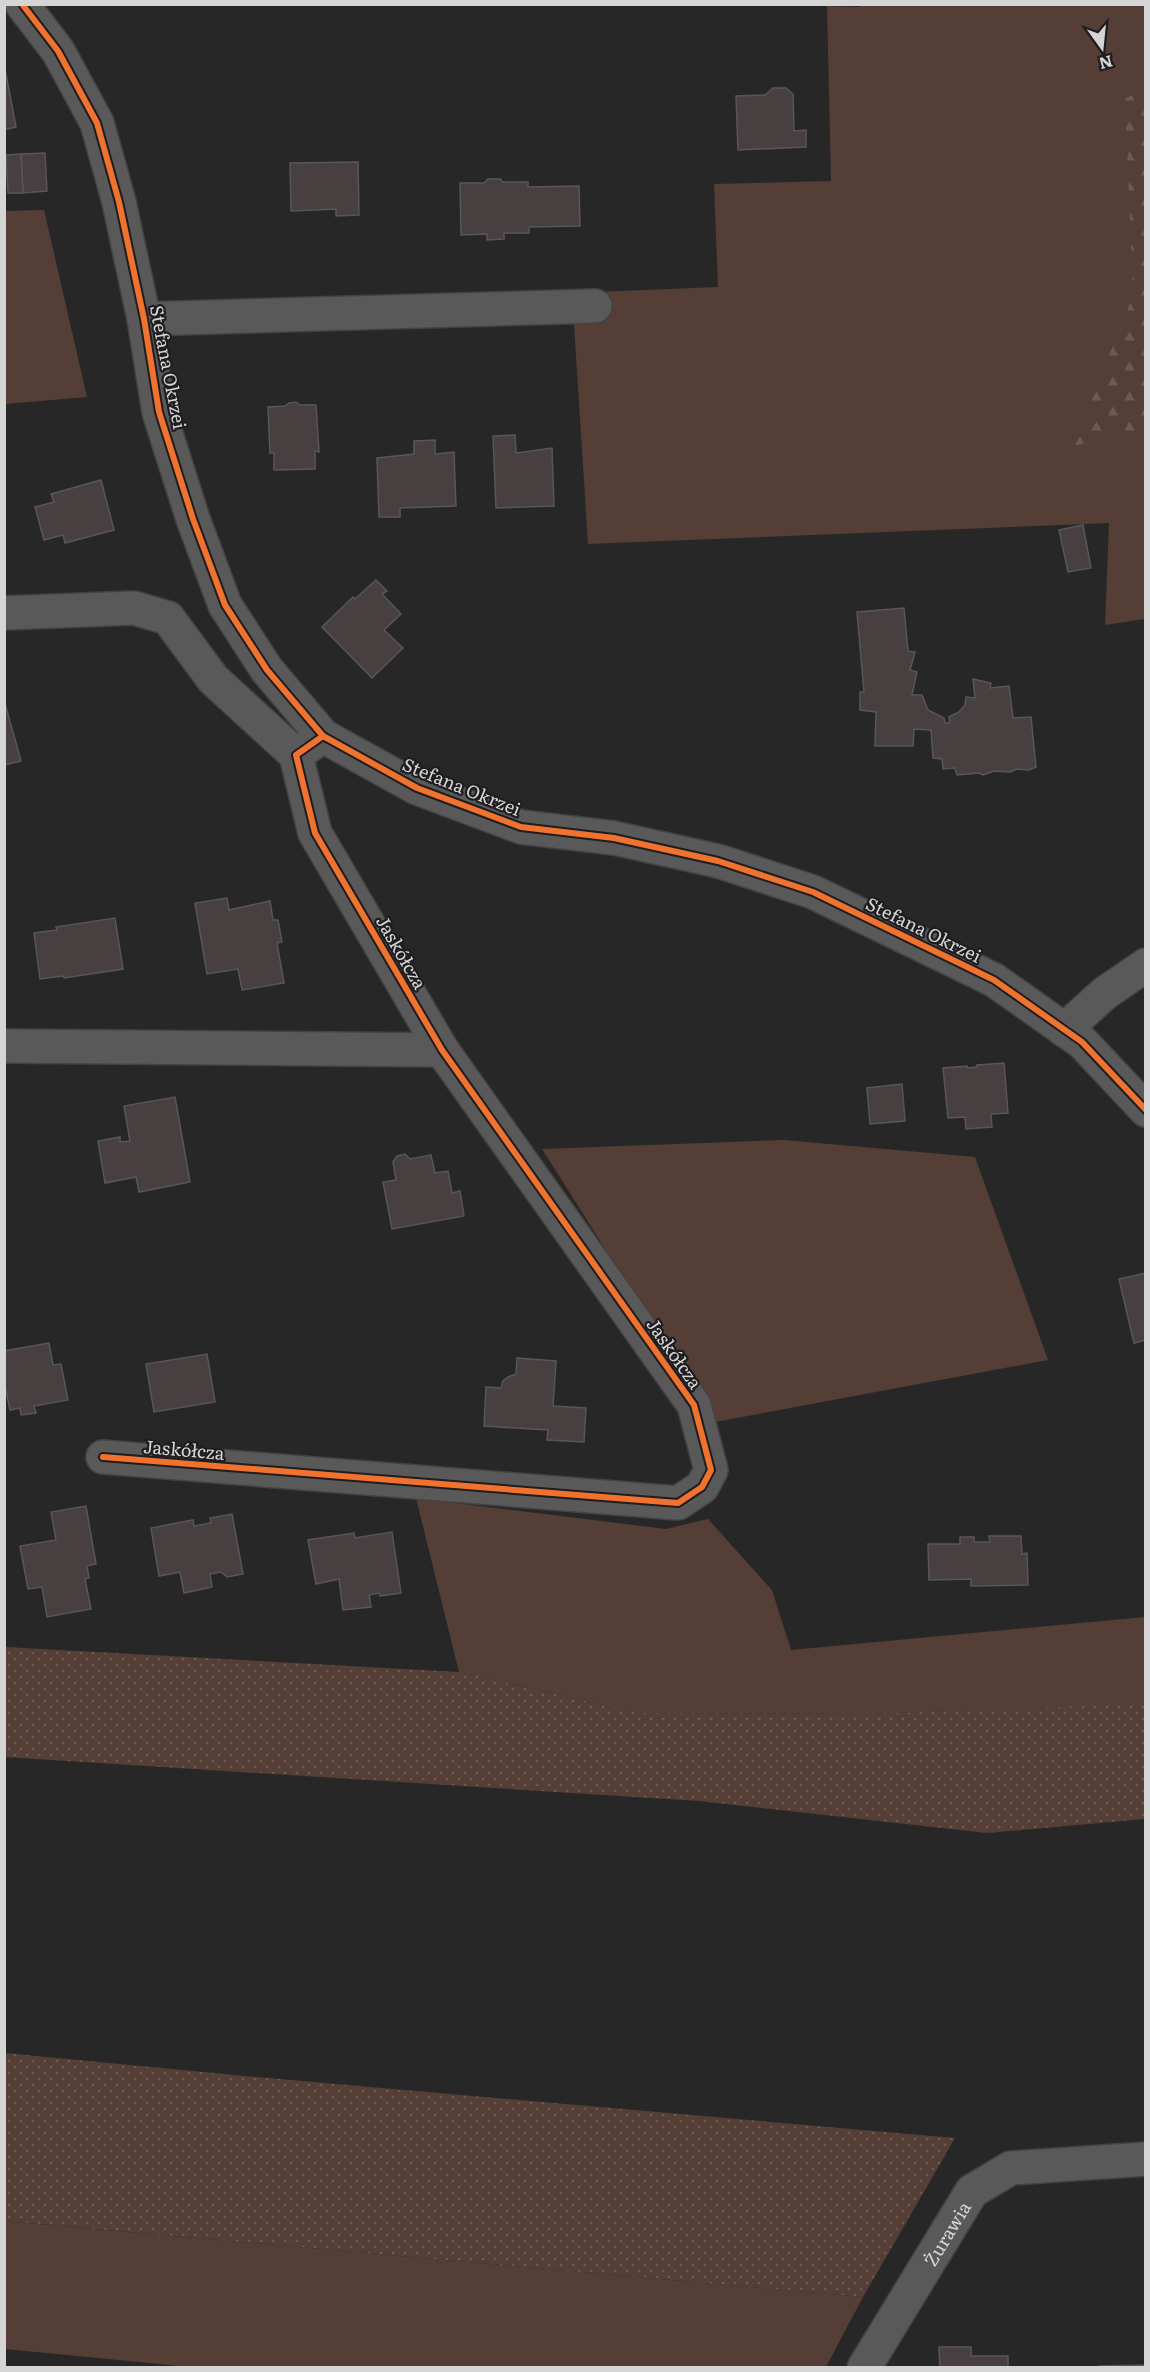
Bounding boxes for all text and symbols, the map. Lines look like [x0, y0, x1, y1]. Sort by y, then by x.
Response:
north arrow [1072, 18, 1132, 78]
text: N [1097, 50, 1116, 77]
street label: Stefana Okrzei [144, 303, 194, 431]
street label: Stefana Okrzei [399, 750, 525, 822]
street label: Stefana Okrzei [862, 889, 986, 969]
street label: Jaskółcza [370, 910, 434, 994]
street label: Jaskółcza [641, 1312, 710, 1394]
street label: Jaskółcza [142, 1432, 226, 1466]
street label: Żurawia [916, 2195, 977, 2271]

